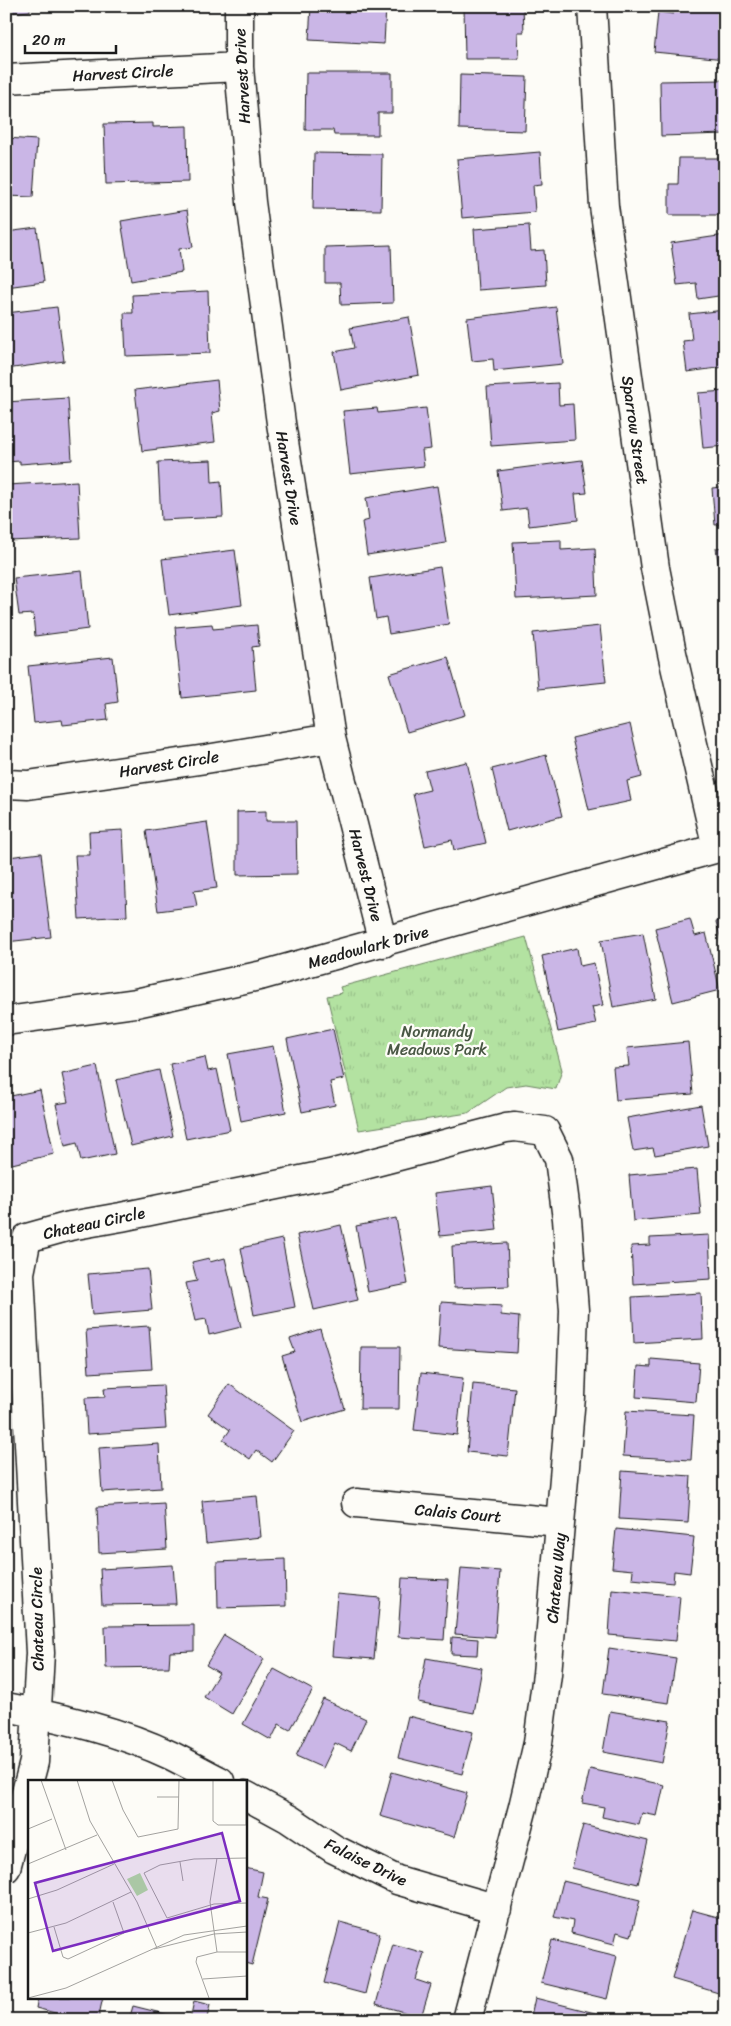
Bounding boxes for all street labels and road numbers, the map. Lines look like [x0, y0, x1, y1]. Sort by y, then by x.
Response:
street label: Harvest Drive [225, 28, 259, 124]
street label: Harvest Circle [72, 56, 174, 90]
street label: Sparrow Street [613, 374, 657, 486]
street label: Harvest Drive [267, 429, 311, 527]
street label: Harvest Circle [117, 742, 221, 786]
street label: Harvest Drive [340, 825, 392, 925]
street label: Meadowlark Drive [304, 917, 432, 977]
street label: Chateau Circle [40, 1198, 148, 1248]
street label: Calais Court [414, 1495, 502, 1531]
street label: Chateau Way [538, 1531, 574, 1625]
street label: Chateau Circle [22, 1567, 52, 1671]
street label: Falaise Drive [320, 1829, 413, 1895]

